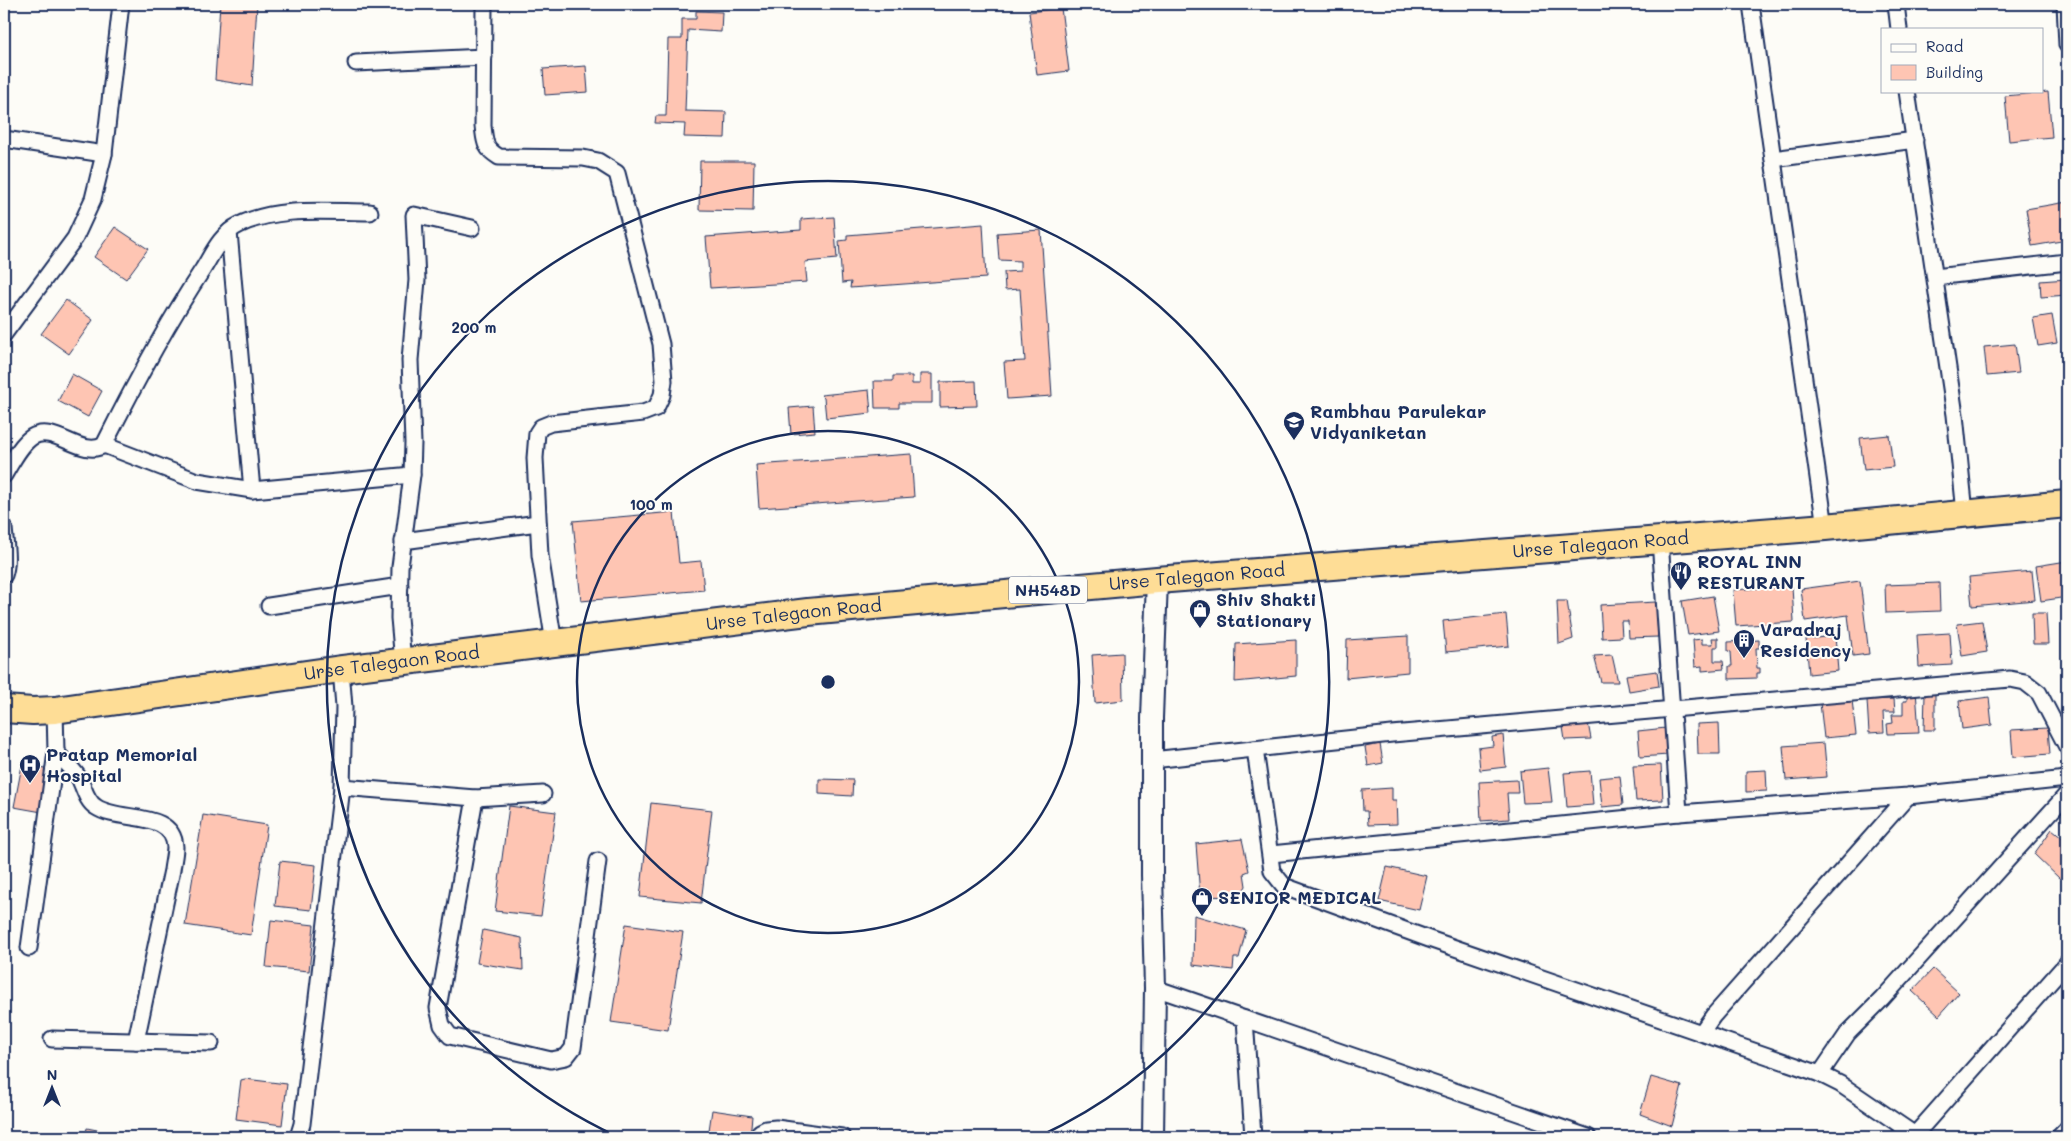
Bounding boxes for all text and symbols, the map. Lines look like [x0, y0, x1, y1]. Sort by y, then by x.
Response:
legend [1881, 28, 2044, 92]
text: Road [1926, 36, 1963, 56]
text: Building [1926, 62, 1983, 82]
text: 200 m [452, 317, 497, 337]
place label: Rambhau Parulekar Vidyaniketan [1310, 399, 1486, 444]
school or university icon: Rambhau Parulekar Vidyaniketan [1282, 410, 1306, 441]
text: 100 m [629, 494, 673, 514]
street label: Urse Talegaon Road [1512, 525, 1690, 563]
place label: ROYAL INN RESTURANT [1697, 549, 1805, 594]
street label: Urse Talegaon Road [1108, 557, 1286, 595]
restaurant icon: ROYAL INN RESTURANT [1669, 560, 1693, 591]
road number: NH548D [1009, 576, 1087, 604]
place label: Shiv Shakti Stationary [1216, 587, 1317, 632]
street label: Urse Talegaon Road [704, 592, 883, 635]
shop icon: Shiv Shakti Stationary [1188, 598, 1212, 629]
place label: Varadraj Residency [1760, 617, 1852, 662]
building icon: Varadraj Residency [1732, 628, 1756, 659]
street label: Urse Talegaon Road [302, 639, 481, 685]
centre of rings [819, 673, 837, 691]
place label: Pratap Memorial Hospital [46, 742, 197, 787]
hospital icon: Pratap Memorial Hospital [18, 753, 42, 784]
place label: SENIOR MEDICAL [1218, 885, 1382, 909]
shop icon: SENIOR MEDICAL [1190, 886, 1214, 917]
north arrow [28, 1064, 78, 1114]
text: N [47, 1065, 57, 1084]

